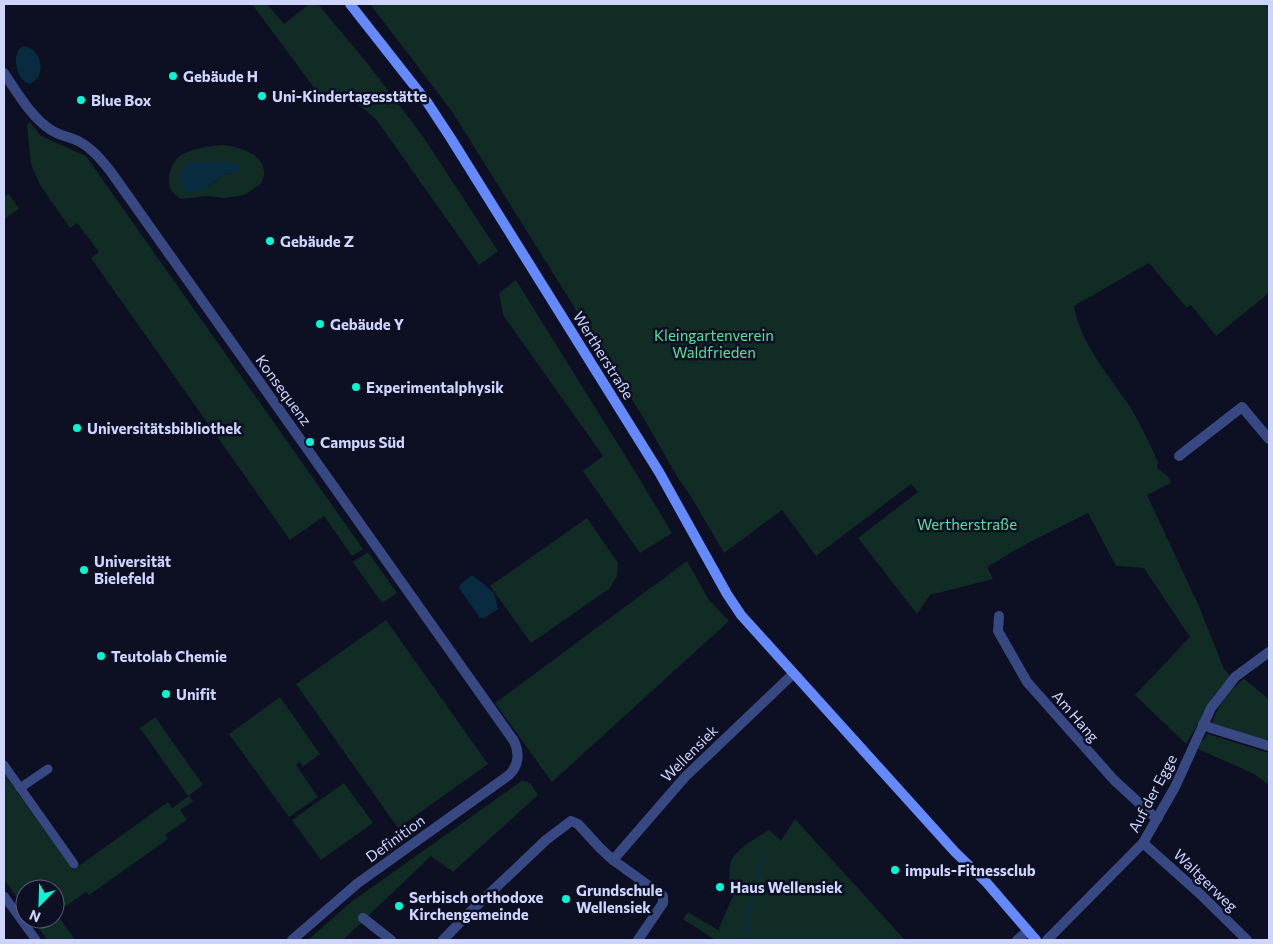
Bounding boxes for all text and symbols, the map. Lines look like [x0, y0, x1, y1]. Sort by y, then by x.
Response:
place label: Gebäude H [183, 67, 258, 85]
marker: Gebäude H [167, 70, 179, 82]
place label: Uni-Kindertagesstätte [272, 87, 427, 105]
marker: Uni-Kindertagesstätte [256, 90, 268, 102]
place label: Blue Box [91, 91, 152, 109]
marker: Blue Box [75, 94, 87, 106]
place label: Gebäude Z [280, 232, 354, 250]
marker: Gebäude Z [264, 235, 276, 247]
street label: Wertherstraße [570, 308, 638, 402]
place label: Gebäude Y [330, 315, 404, 333]
marker: Gebäude Y [314, 318, 326, 330]
park label: Kleingartenverein Waldfrieden [654, 326, 774, 361]
street label: Konsequenz [252, 351, 316, 429]
place label: Experimentalphysik [366, 378, 504, 396]
marker: Experimentalphysik [350, 381, 362, 393]
place label: Universitätsbibliothek [87, 419, 242, 437]
marker: Universitätsbibliothek [71, 422, 83, 434]
place label: Campus Süd [320, 433, 405, 451]
marker: Campus Süd [304, 436, 316, 448]
park label: Wertherstraße [917, 515, 1017, 533]
place label: Universität Bielefeld [94, 552, 171, 587]
marker: Universität Bielefeld [78, 564, 90, 576]
place label: Teutolab Chemie [111, 647, 227, 665]
marker: Teutolab Chemie [95, 650, 107, 662]
place label: Unifit [176, 685, 216, 703]
street label: Am Hang [1049, 687, 1103, 745]
marker: Unifit [160, 688, 172, 700]
street label: Wellensiek [657, 721, 721, 785]
street label: Auf der Egge [1124, 751, 1180, 835]
street label: Definition [362, 811, 428, 865]
street label: Waltgerweg [1170, 845, 1242, 915]
place label: impuls-Fitnessclub [905, 861, 1036, 879]
marker: impuls-Fitnessclub [889, 864, 901, 876]
place label: Haus Wellensiek [730, 878, 843, 896]
north arrow [15, 879, 65, 929]
place label: Grundschule Wellensiek [576, 881, 663, 916]
marker: Haus Wellensiek [714, 881, 726, 893]
place label: Serbisch orthodoxe Kirchengemeinde [409, 888, 544, 923]
marker: Grundschule Wellensiek [560, 893, 572, 905]
marker: Serbisch orthodoxe Kirchengemeinde [393, 900, 405, 912]
text: N [27, 907, 43, 926]

